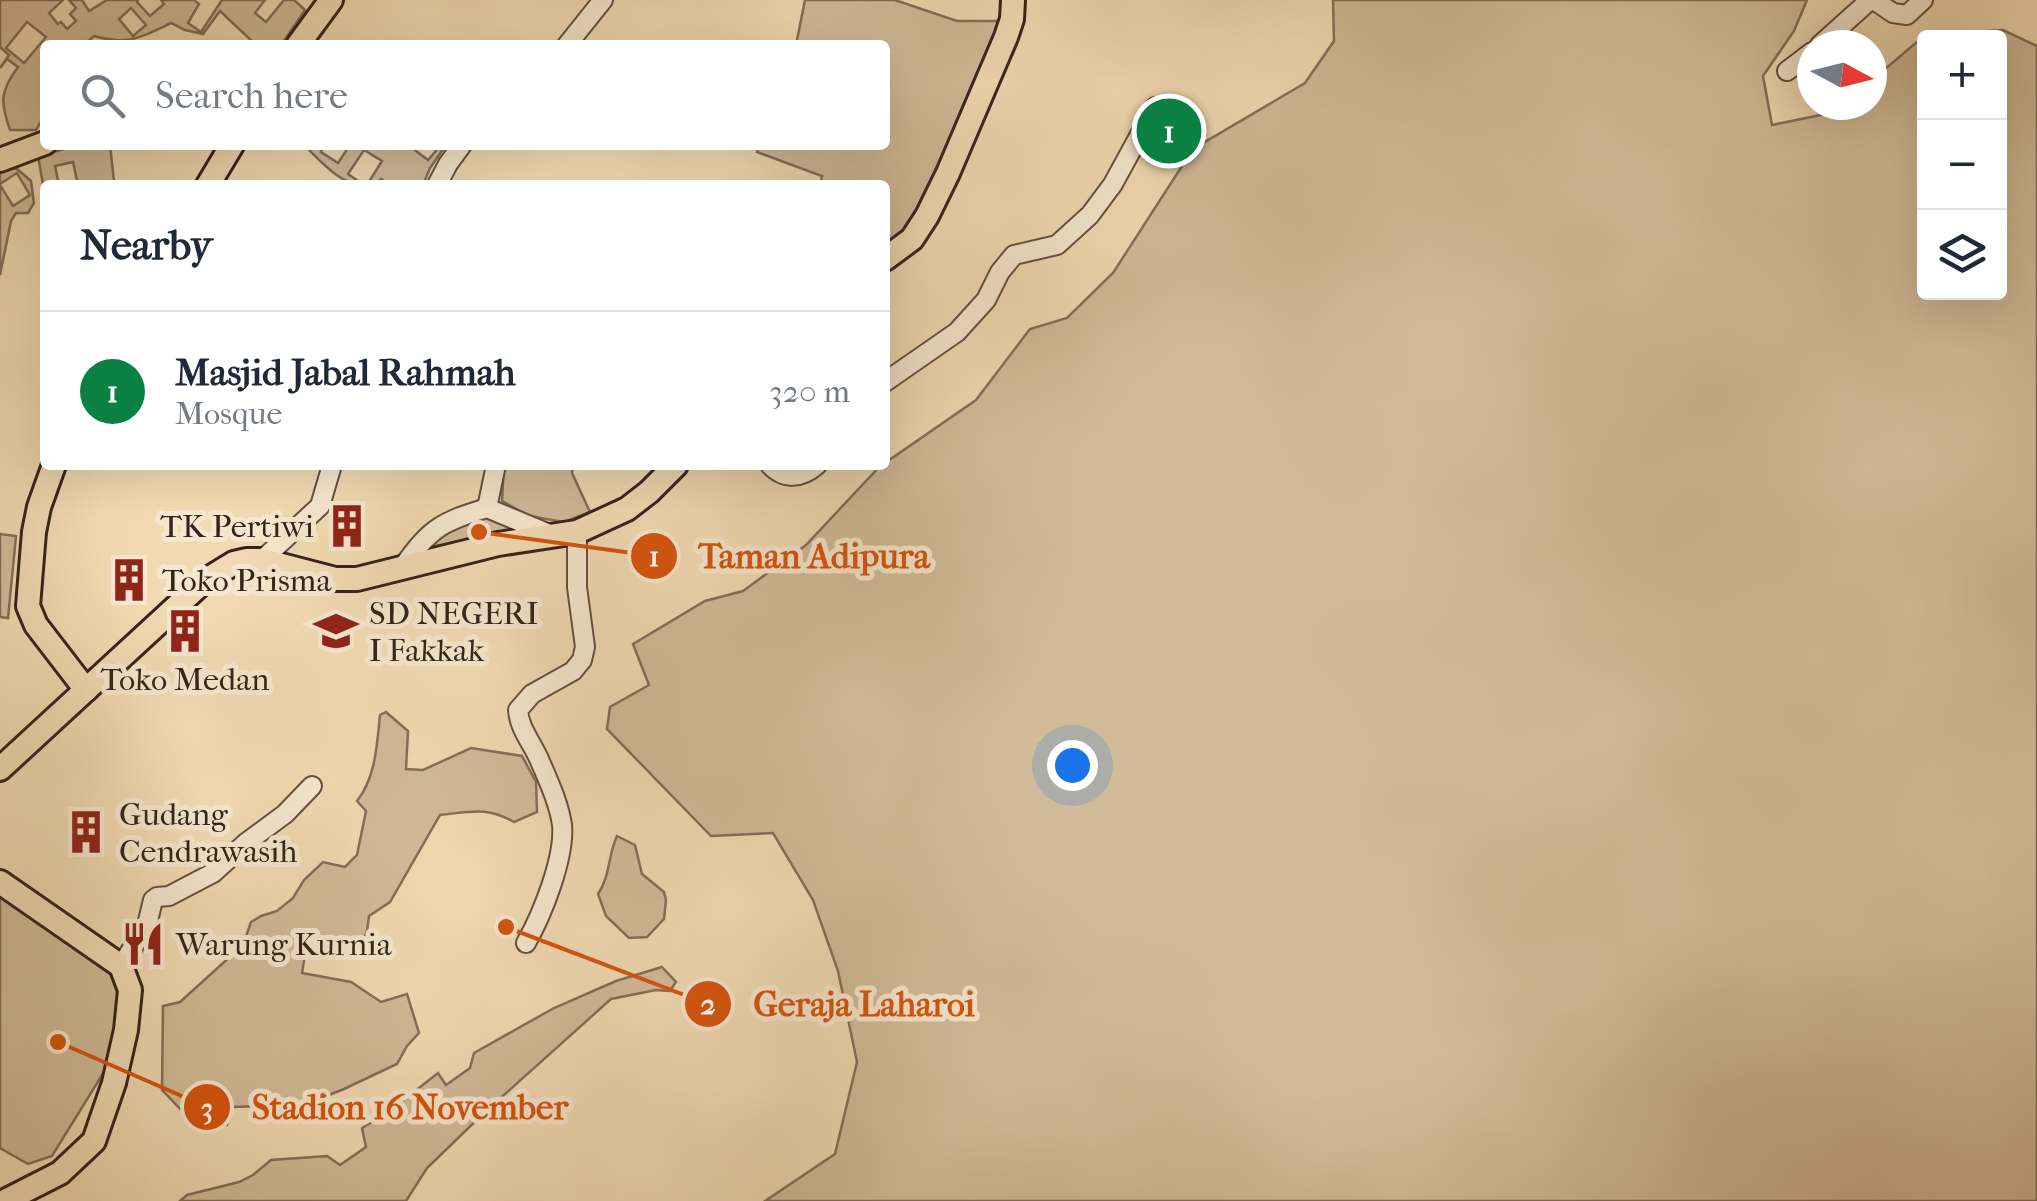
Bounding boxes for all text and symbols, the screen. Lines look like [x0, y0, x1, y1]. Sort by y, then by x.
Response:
north arrow [1797, 30, 1887, 120]
map controls [1917, 30, 2007, 300]
button: + [1917, 30, 2007, 120]
search box [40, 40, 890, 150]
icon: search [75, 68, 130, 123]
text: Search here [155, 73, 348, 118]
pin: 1 [1136, 94, 1202, 168]
button: − [1917, 120, 2007, 210]
button: layers [1917, 210, 2007, 300]
text: Nearby [80, 221, 212, 270]
text: Masjid Jabal Rahmah [175, 350, 516, 395]
text: 1 [107, 373, 118, 410]
text: 320 m [769, 373, 850, 410]
text: Mosque [175, 395, 282, 432]
building icon: TK Pertiwi [323, 502, 371, 550]
place label: TK Pertiwi [160, 508, 315, 545]
callout: Taman Adipura [629, 523, 950, 588]
text: Taman Adipura [697, 536, 931, 577]
text: 1 [649, 539, 659, 574]
building icon: Toko Prisma [105, 556, 153, 604]
place label: Toko Prisma [162, 562, 332, 599]
place label: SD NEGERI I Fakkak [369, 595, 538, 669]
building icon: Toko Medan [161, 607, 209, 655]
school or university icon: SD NEGERI I Fakkak [312, 607, 360, 655]
place label: Toko Medan [100, 661, 270, 698]
your location [1047, 740, 1098, 791]
place label: Gudang Cendrawasih [119, 796, 298, 870]
building icon: Gudang Cendrawasih [62, 808, 110, 856]
restaurant icon: Warung Kurnia [119, 920, 167, 968]
place label: Warung Kurnia [175, 926, 393, 963]
callout: Geraja Laharoi [683, 971, 995, 1036]
text: Geraja Laharoi [753, 984, 975, 1025]
text: 2 [700, 987, 716, 1022]
callout: Stadion 16 November [182, 1075, 588, 1140]
text: Stadion 16 November [252, 1087, 569, 1128]
text: 3 [201, 1091, 213, 1126]

